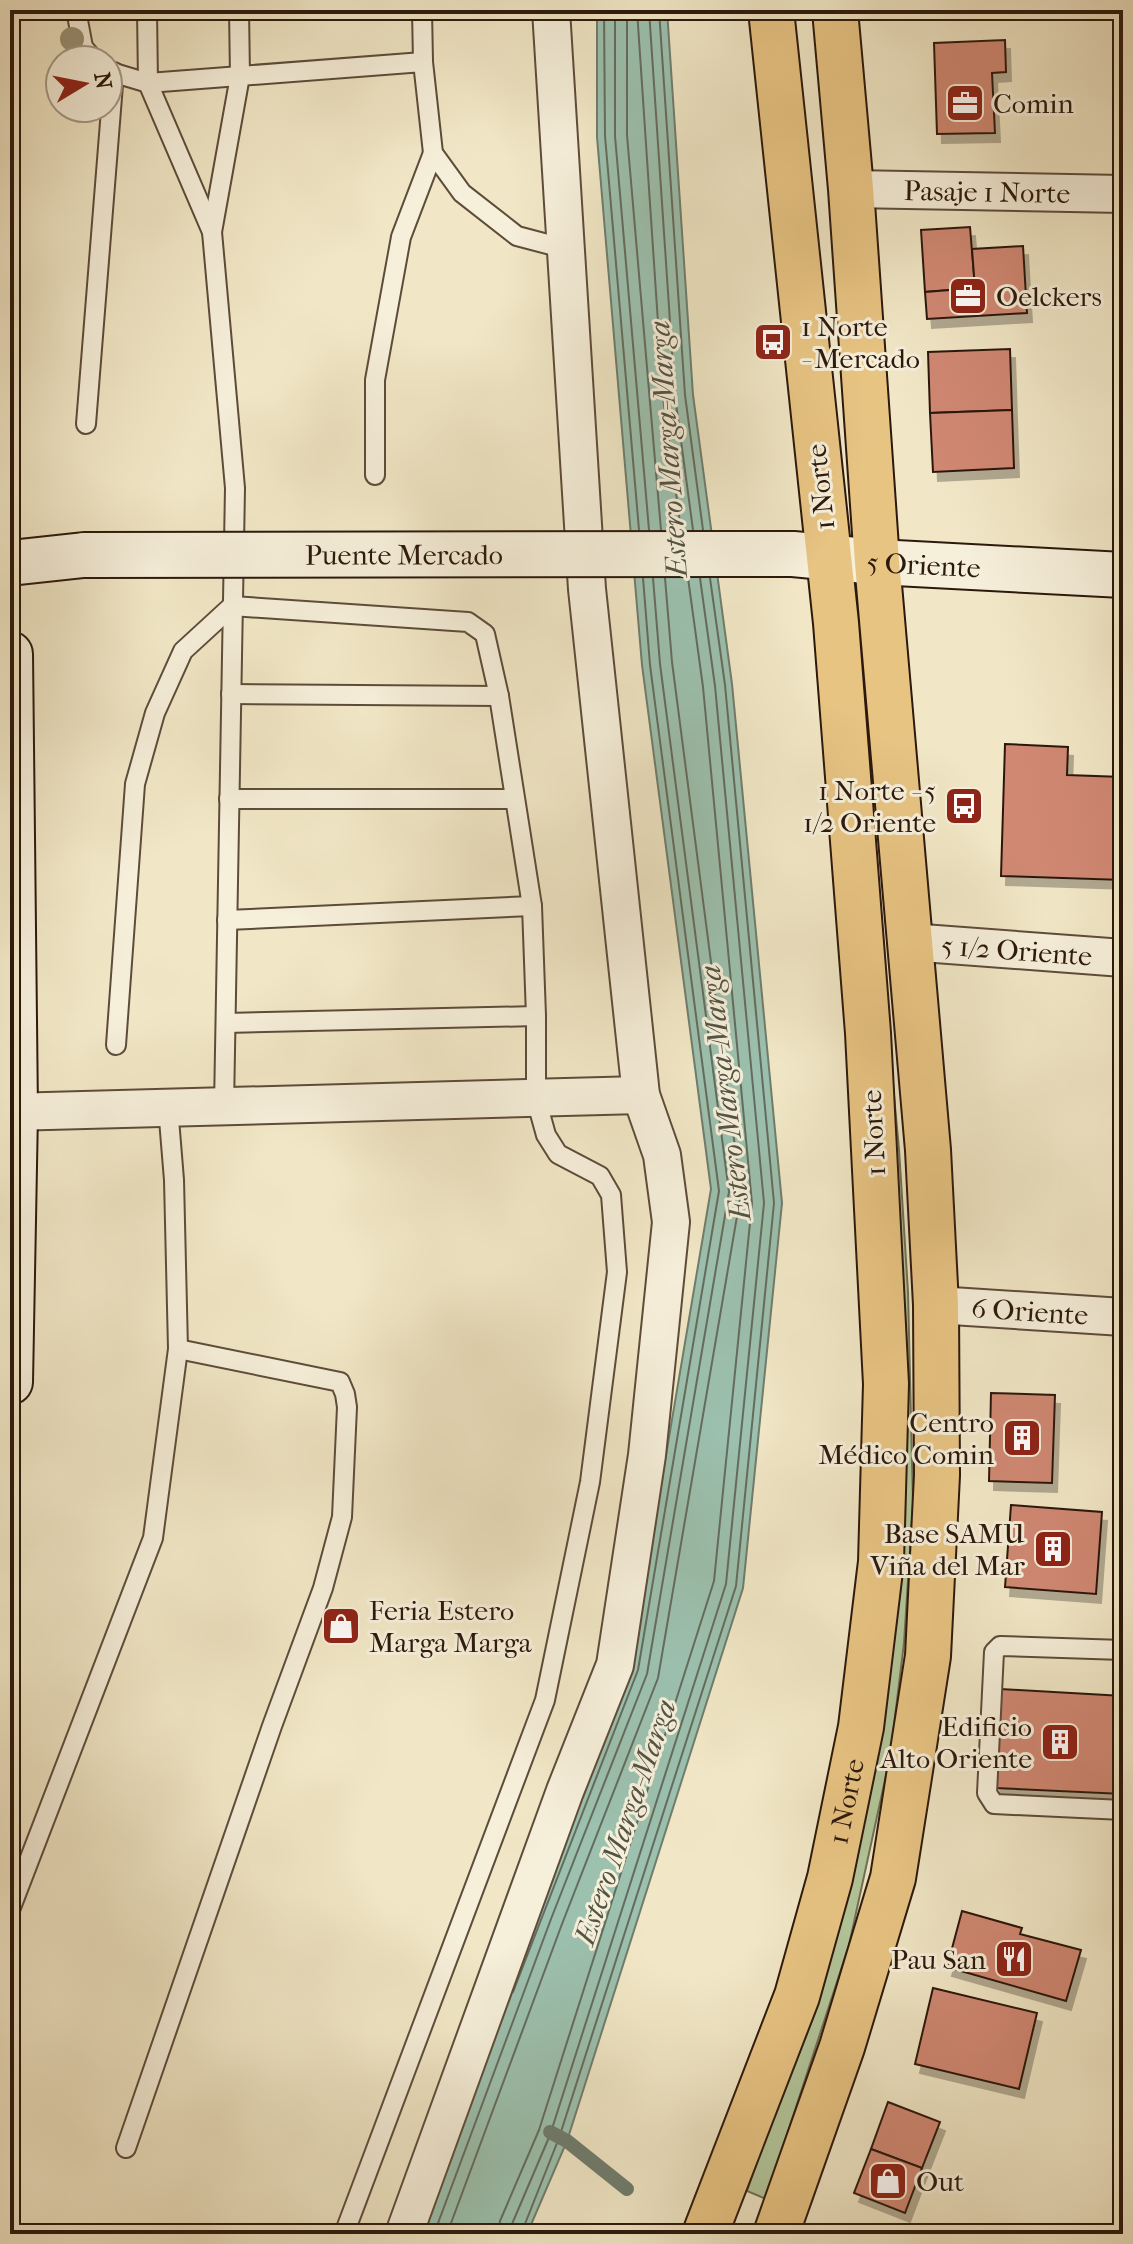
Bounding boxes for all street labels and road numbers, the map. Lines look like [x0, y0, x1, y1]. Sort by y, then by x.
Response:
street label: Pasaje 1 Norte [903, 174, 1071, 210]
street label: 1 Norte [800, 442, 841, 532]
street label: Puente Mercado [305, 538, 503, 572]
street label: 5 Oriente [865, 545, 981, 584]
street label: 5 1/2 Oriente [940, 928, 1093, 973]
street label: 1 Norte [855, 1089, 892, 1177]
street label: 6 Oriente [970, 1291, 1089, 1332]
street label: 1 Norte [821, 1755, 871, 1847]

